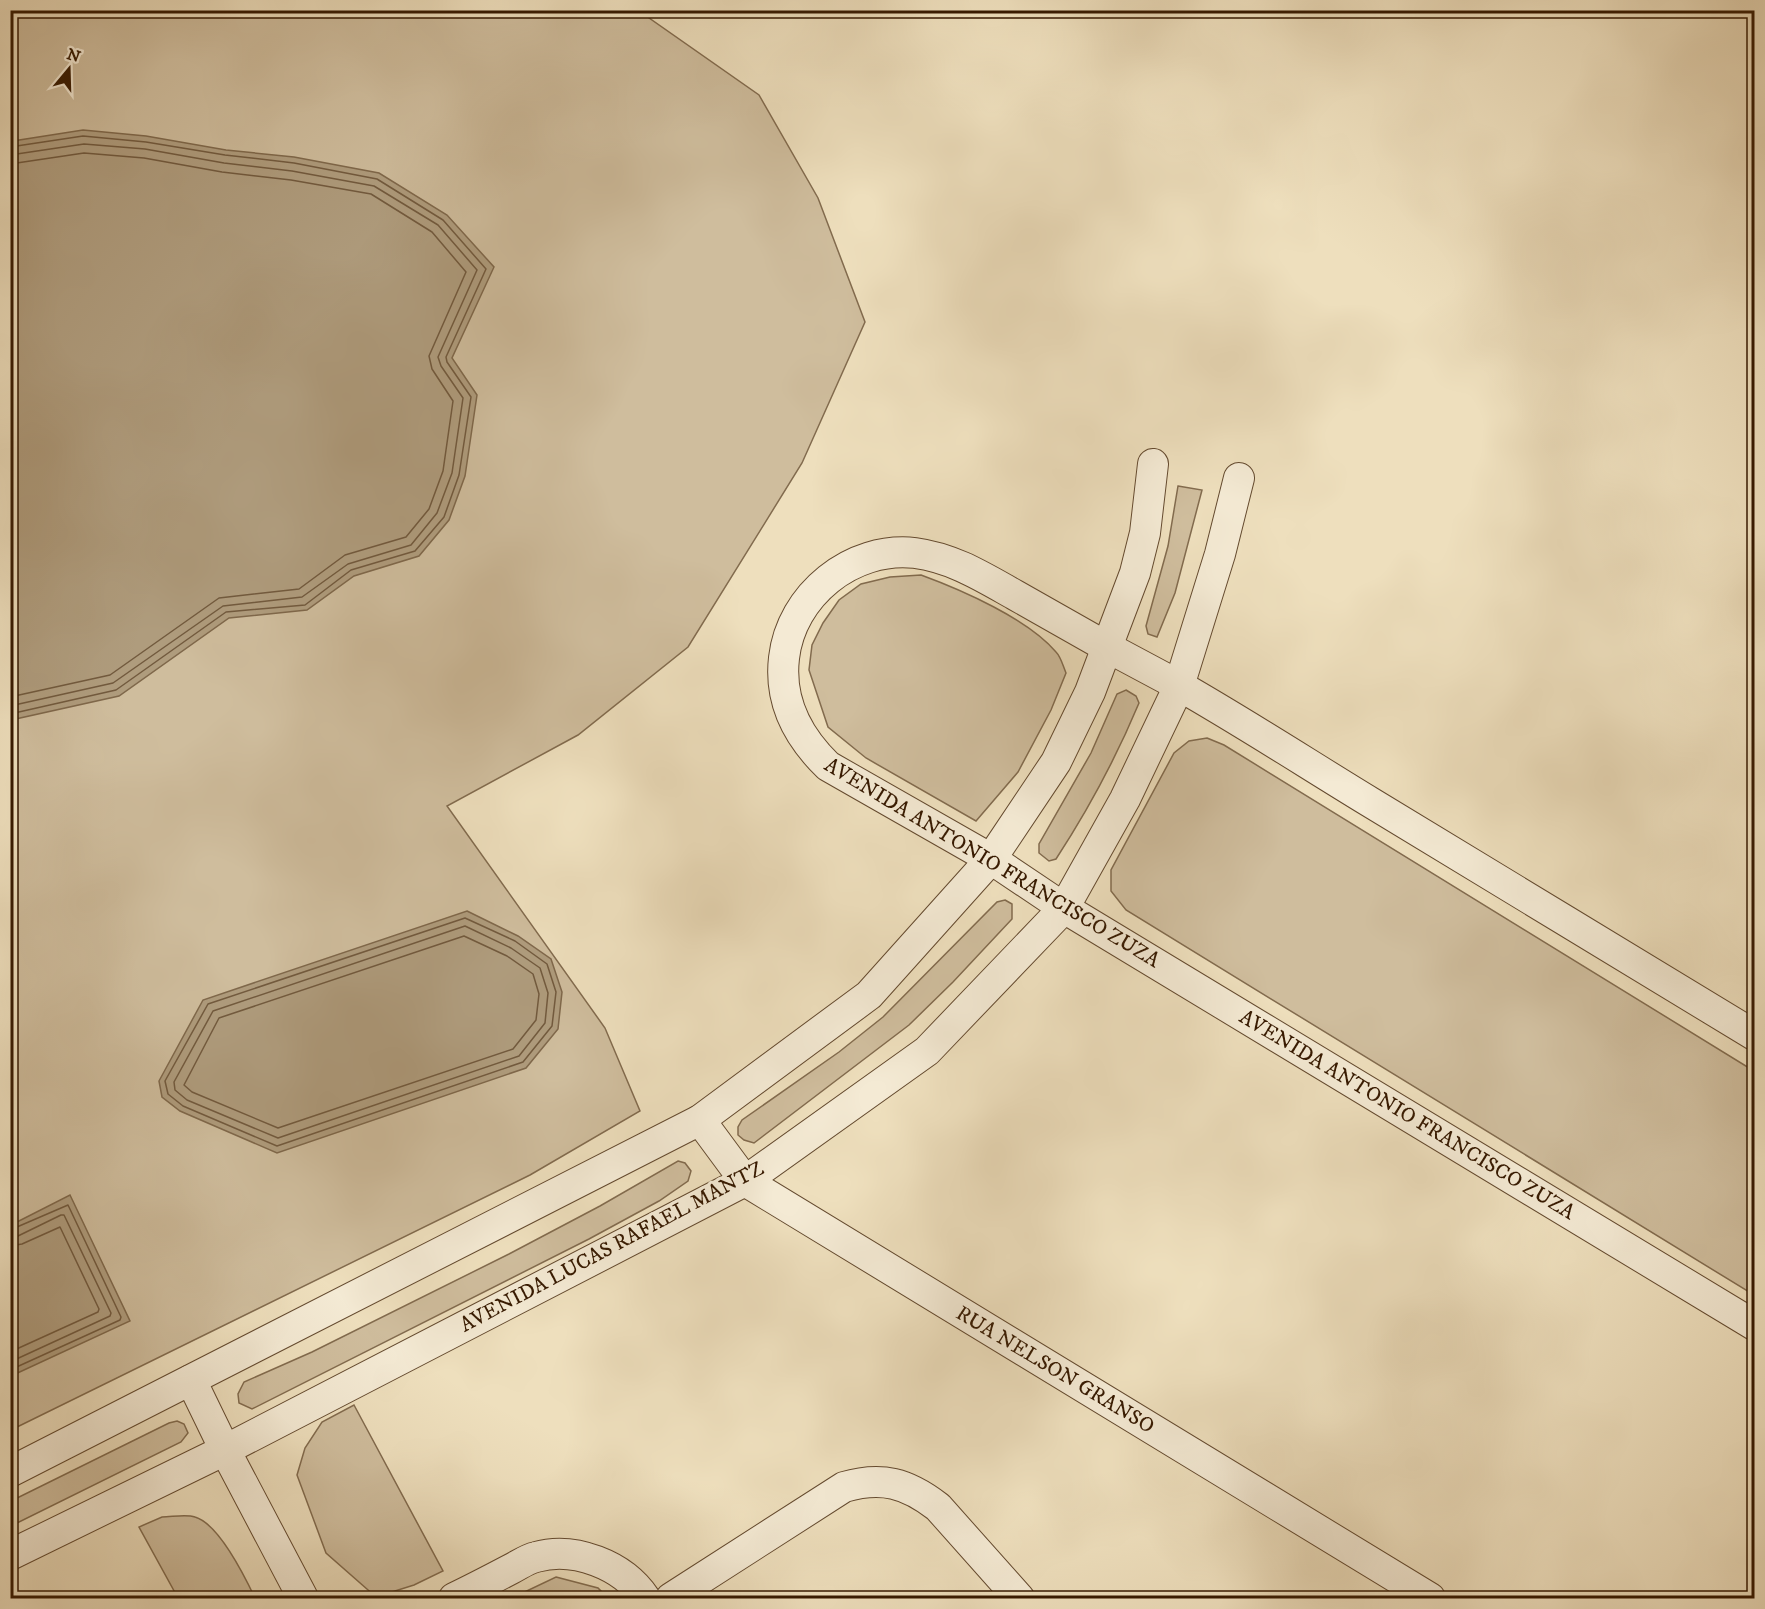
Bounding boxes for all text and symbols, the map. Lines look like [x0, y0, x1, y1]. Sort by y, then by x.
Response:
north arrow [39, 39, 99, 99]
text: N [64, 44, 83, 67]
street label: AVENIDA ANTONIO FRANCISCO ZUZA [819, 752, 1165, 974]
street label: AVENIDA ANTONIO FRANCISCO ZUZA [1234, 1004, 1580, 1226]
street label: AVENIDA LUCAS RAFAEL MANTZ [456, 1156, 768, 1338]
street label: RUA NELSON GRANSO [951, 1300, 1159, 1440]

